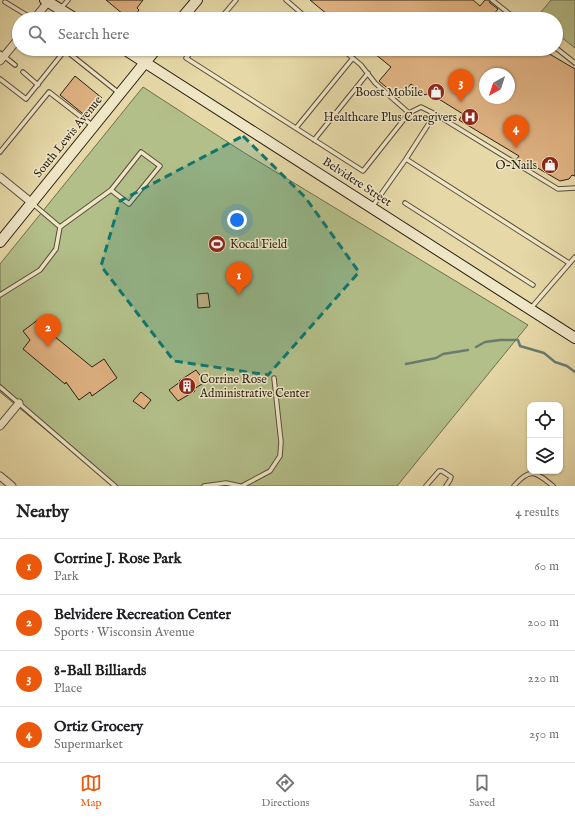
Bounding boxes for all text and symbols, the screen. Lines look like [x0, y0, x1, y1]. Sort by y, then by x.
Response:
search box [12, 12, 563, 56]
icon: search [26, 23, 48, 45]
text: Search here [58, 25, 129, 44]
north arrow [479, 68, 515, 104]
pin: 3 [448, 69, 474, 102]
shop icon: Boost Mobile [426, 82, 446, 102]
place label: Boost Mobile [355, 85, 423, 100]
street label: South Lewis Avenue [30, 93, 106, 181]
hospital icon: Healthcare Plus Caregivers [460, 107, 480, 127]
place label: Healthcare Plus Caregivers [324, 110, 457, 125]
pin: 4 [503, 115, 529, 148]
street label: Belvidere Street [320, 154, 394, 210]
shop icon: O-Nails [540, 155, 560, 175]
place label: O-Nails [496, 158, 537, 173]
your location [227, 210, 247, 230]
sports icon: Kocal Field [207, 234, 227, 254]
place label: Kocal Field [230, 237, 288, 252]
pin: 1 [226, 262, 252, 295]
pin: 2 [35, 314, 61, 347]
place label: Corrine Rose Administrative Center [199, 372, 310, 401]
building icon: Corrine Rose Administrative Center [177, 376, 197, 396]
map controls [527, 402, 563, 474]
button: locate [527, 402, 563, 438]
button: layers [527, 438, 563, 474]
text: Nearby [16, 502, 69, 523]
text: 4 results [515, 504, 559, 521]
text: Corrine J. Rose Park [54, 549, 182, 568]
text: 1 [27, 558, 31, 575]
text: 60 m [534, 558, 559, 575]
text: Park [54, 568, 79, 585]
text: Belvidere Recreation Center [54, 605, 231, 624]
text: 2 [26, 614, 32, 631]
text: 200 m [527, 614, 559, 631]
text: Sports · Wisconsin Avenue [54, 624, 194, 641]
text: 8-Ball Billiards [54, 661, 146, 680]
text: 3 [27, 670, 31, 687]
text: 220 m [528, 670, 559, 687]
text: Place [54, 680, 82, 697]
text: Ortiz Grocery [54, 717, 143, 736]
text: 4 [26, 726, 32, 743]
text: 250 m [529, 726, 559, 743]
text: Supermarket [54, 736, 123, 753]
tab: Map [80, 772, 102, 810]
tab: Directions [262, 772, 309, 810]
tab: Saved [469, 772, 495, 810]

